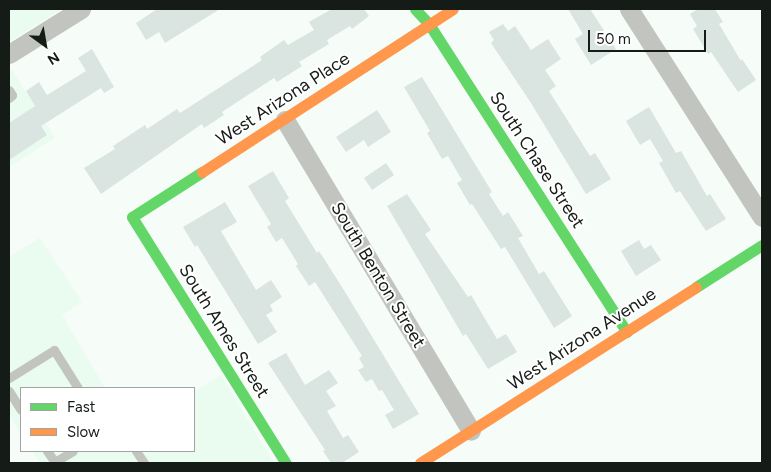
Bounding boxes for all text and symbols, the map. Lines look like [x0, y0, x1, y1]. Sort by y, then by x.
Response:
north arrow [20, 20, 70, 70]
scale bar [591, 20, 708, 52]
text: 50 m [596, 30, 631, 48]
text: N [44, 48, 62, 68]
street label: West Arizona Place [212, 48, 354, 150]
street label: South Chase Street [485, 88, 589, 232]
street label: South Benton Street [326, 198, 430, 352]
street label: South Ames Street [174, 260, 274, 402]
street label: West Arizona Avenue [504, 283, 660, 395]
legend [20, 387, 195, 452]
text: Fast [67, 398, 95, 416]
text: Slow [67, 423, 100, 441]

